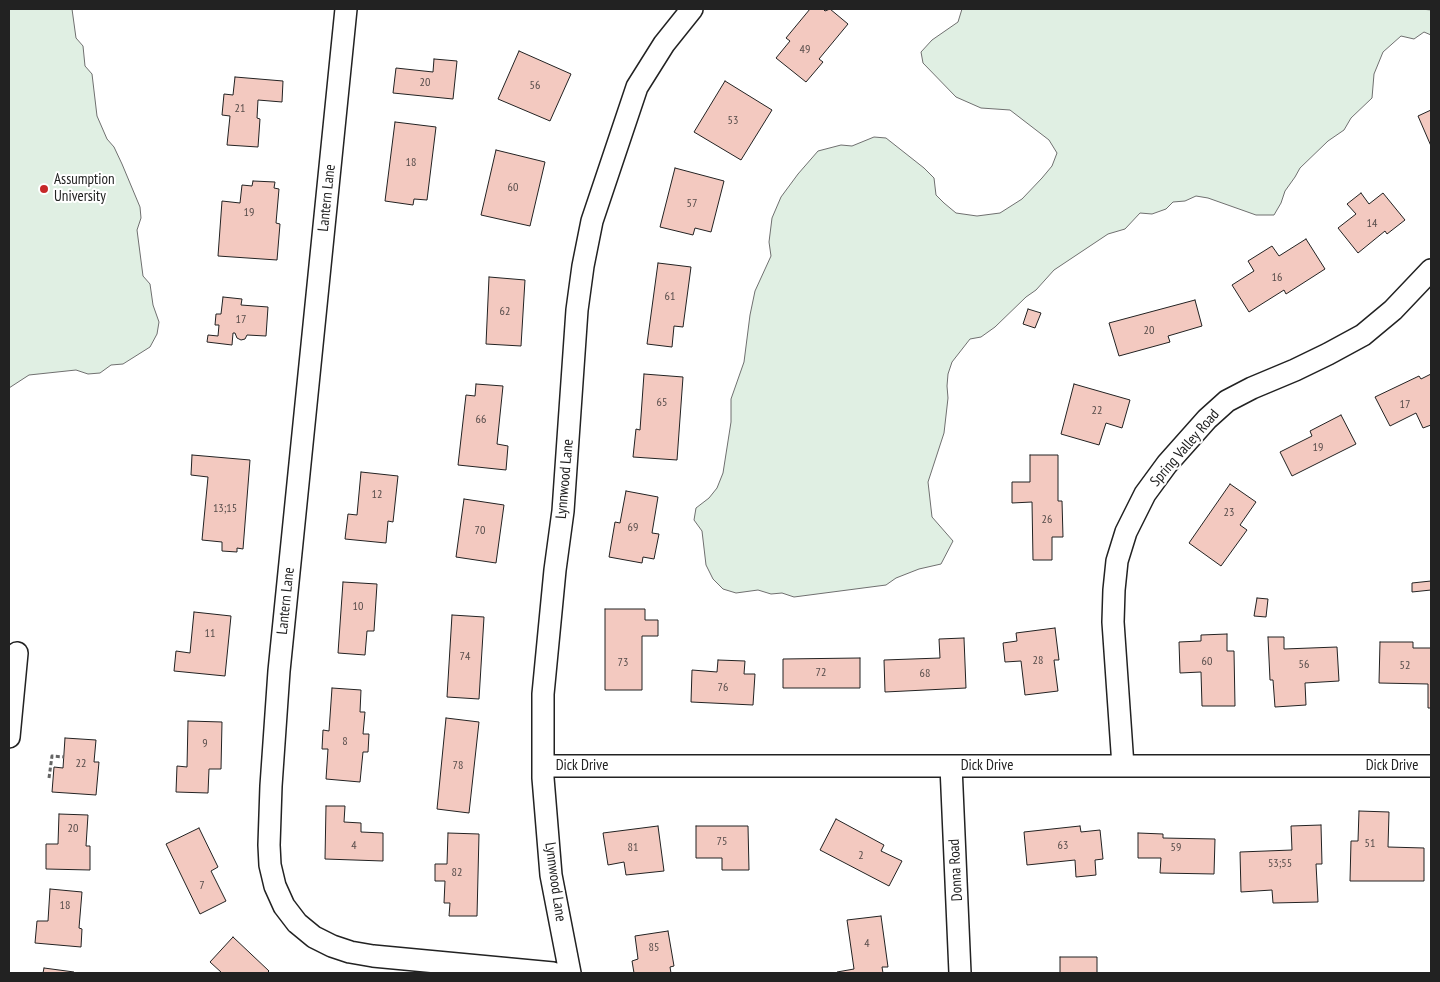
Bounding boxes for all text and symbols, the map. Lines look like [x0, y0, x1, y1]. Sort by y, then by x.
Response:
house number: 49 [800, 43, 810, 57]
house number: 20 [420, 76, 430, 90]
house number: 56 [530, 79, 540, 93]
house number: 21 [235, 102, 245, 116]
house number: 53 [728, 114, 738, 128]
house number: 18 [406, 156, 416, 170]
street label: Lantern Lane [315, 164, 339, 232]
place label: Assumption University [54, 171, 114, 206]
house number: 60 [508, 181, 518, 195]
marker: Assumption University [38, 183, 50, 195]
house number: 57 [687, 197, 697, 211]
house number: 19 [244, 206, 254, 220]
house number: 14 [1367, 217, 1377, 231]
house number: 16 [1272, 271, 1282, 285]
house number: 61 [665, 290, 675, 304]
house number: 62 [500, 305, 510, 319]
house number: 17 [236, 313, 246, 327]
house number: 20 [1144, 324, 1154, 338]
house number: 65 [657, 396, 667, 410]
house number: 17 [1400, 398, 1410, 412]
house number: 22 [1092, 404, 1102, 418]
street label: Spring Valley Road [1147, 406, 1223, 490]
house number: 66 [476, 413, 486, 427]
street label: Lynnwood Lane [553, 438, 577, 520]
house number: 19 [1313, 441, 1323, 455]
house number: 12 [372, 488, 382, 502]
house number: 13;15 [213, 502, 237, 516]
house number: 23 [1224, 506, 1234, 520]
house number: 26 [1042, 513, 1052, 527]
house number: 69 [628, 521, 638, 535]
house number: 70 [475, 524, 485, 538]
street label: Lantern Lane [274, 567, 298, 635]
house number: 10 [353, 600, 363, 614]
house number: 11 [205, 627, 215, 641]
house number: 74 [460, 650, 470, 664]
house number: 28 [1033, 654, 1043, 668]
house number: 60 [1202, 655, 1212, 669]
house number: 73 [618, 656, 628, 670]
house number: 56 [1299, 658, 1309, 672]
house number: 52 [1400, 659, 1410, 673]
house number: 72 [816, 666, 826, 680]
house number: 68 [920, 667, 930, 681]
house number: 76 [718, 681, 728, 695]
house number: 8 [342, 735, 348, 749]
house number: 9 [202, 737, 208, 751]
house number: 22 [76, 757, 86, 771]
street label: Dick Drive [556, 757, 608, 775]
street label: Dick Drive [961, 757, 1013, 775]
street label: Dick Drive [1366, 757, 1418, 775]
house number: 78 [453, 759, 463, 773]
house number: 20 [68, 822, 78, 836]
house number: 75 [717, 835, 727, 849]
house number: 51 [1365, 837, 1375, 851]
street label: Donna Road [945, 838, 967, 902]
house number: 4 [351, 839, 357, 853]
house number: 63 [1058, 839, 1068, 853]
street label: Lynnwood Lane [541, 841, 569, 923]
house number: 81 [628, 841, 638, 855]
house number: 59 [1171, 841, 1181, 855]
house number: 2 [858, 849, 864, 863]
house number: 53;55 [1268, 857, 1292, 871]
house number: 82 [452, 866, 462, 880]
house number: 7 [199, 879, 205, 893]
house number: 18 [60, 899, 70, 913]
house number: 4 [864, 937, 870, 951]
house number: 85 [649, 941, 659, 955]

